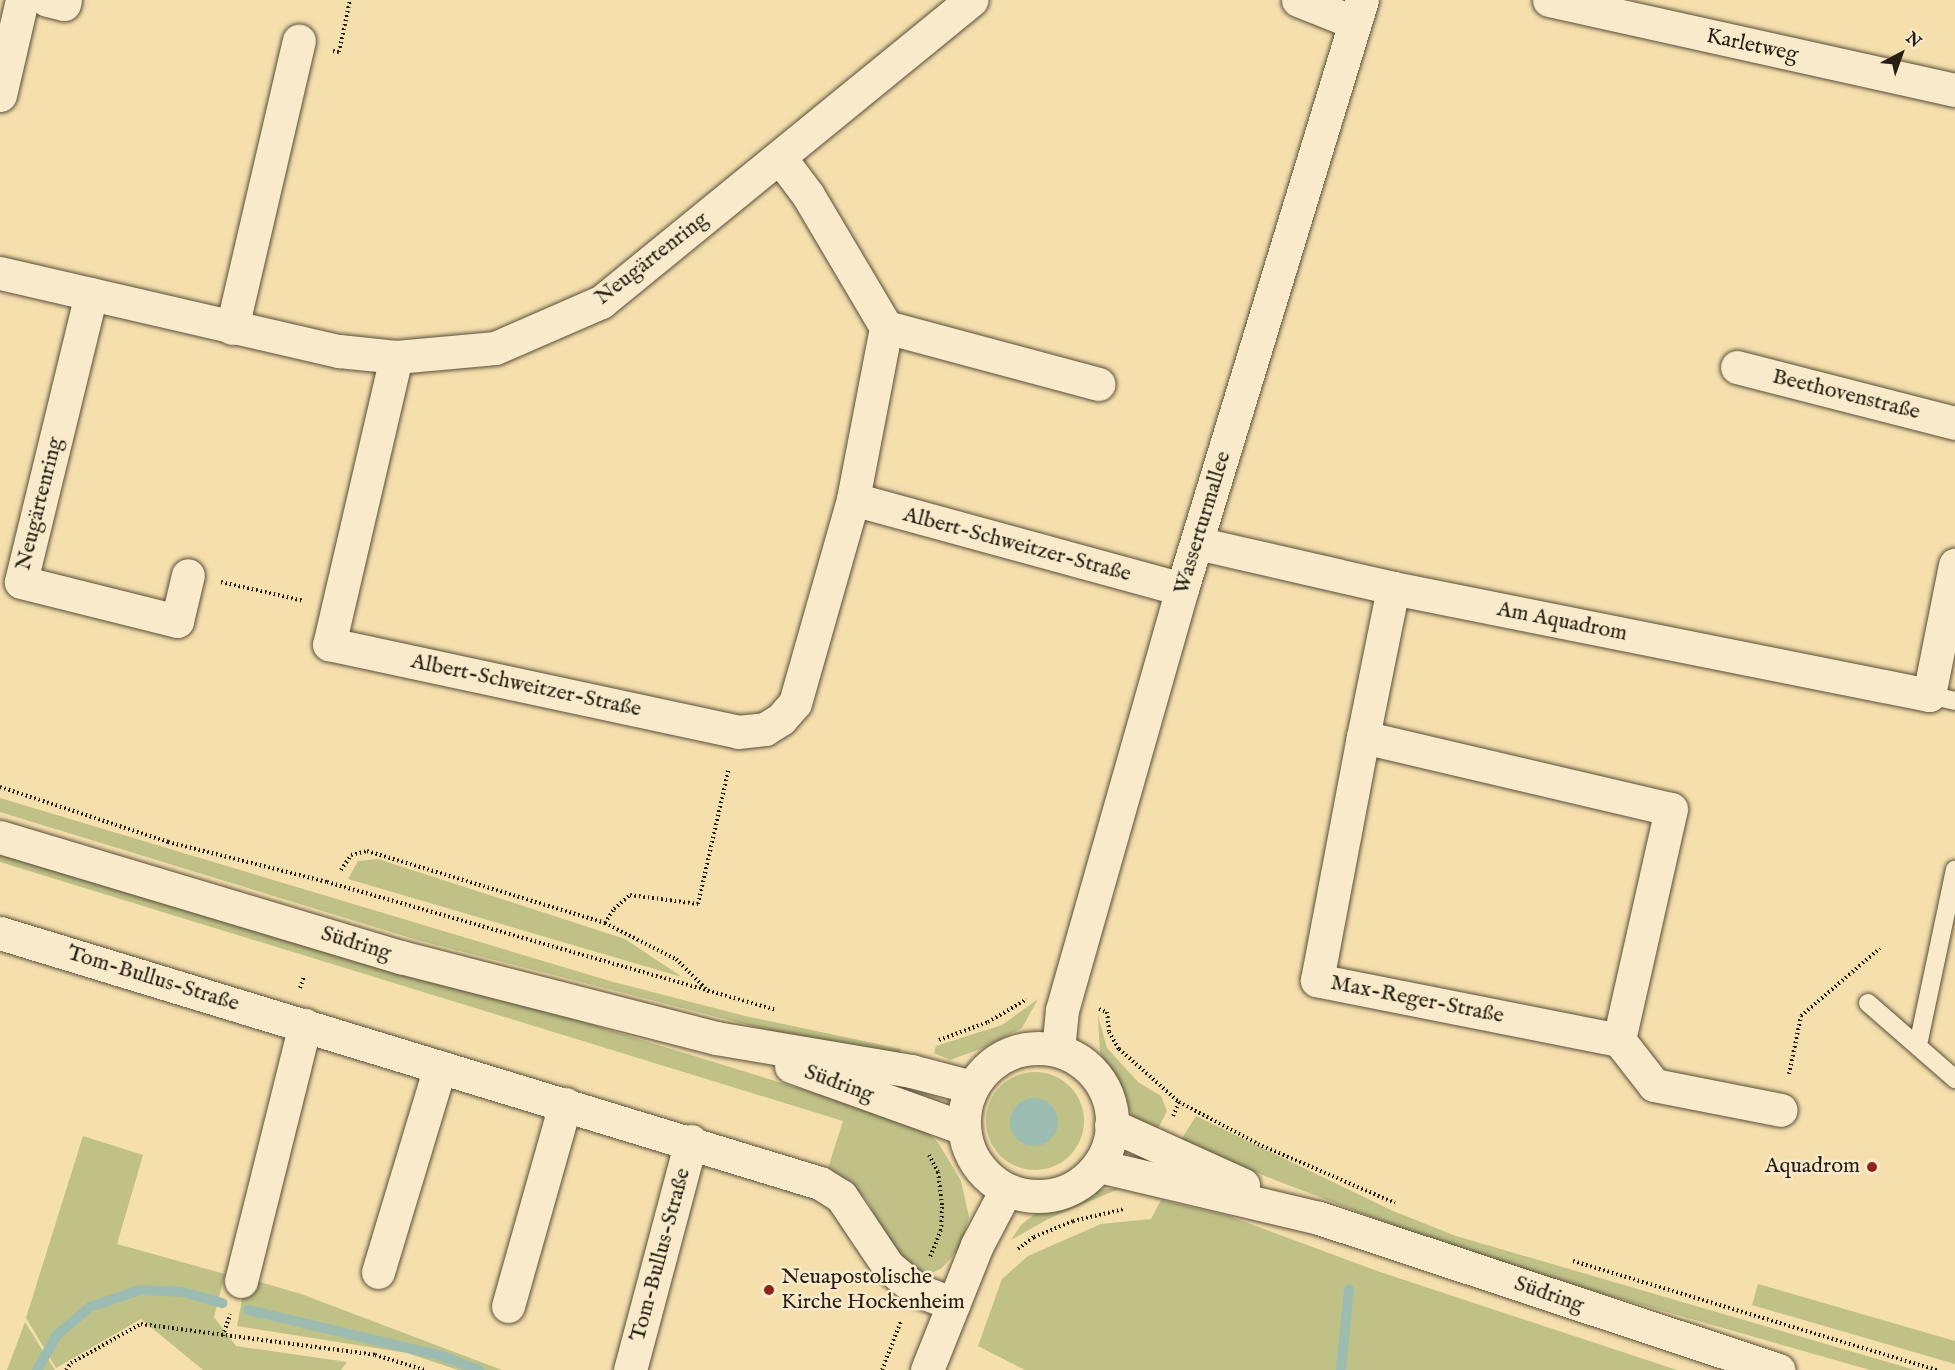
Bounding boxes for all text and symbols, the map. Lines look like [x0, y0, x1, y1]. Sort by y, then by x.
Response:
street label: Karletweg [1704, 23, 1800, 69]
north arrow [1871, 24, 1931, 84]
text: N [1901, 28, 1925, 53]
street label: Neugärtenring [590, 207, 714, 311]
street label: Beethovenstraße [1769, 364, 1923, 426]
street label: Neugärtenring [11, 435, 69, 573]
street label: Wasserturmallee [1169, 448, 1237, 598]
street label: Albert-Schweitzer-Straße [900, 502, 1134, 588]
street label: Am Aquadrom [1495, 596, 1629, 648]
street label: Albert-Schweitzer-Straße [408, 649, 644, 723]
street label: Südring [318, 921, 394, 967]
street label: Tom-Bullus-Straße [64, 940, 242, 1018]
street label: Max-Reger-Straße [1328, 970, 1506, 1030]
street label: Südring [801, 1059, 877, 1109]
place label: Aquadrom [1765, 1154, 1860, 1180]
marker: Aquadrom [1865, 1160, 1879, 1174]
street label: Tom-Bullus-Straße [625, 1166, 697, 1344]
place label: Neuapostolische Kirche Hockenheim [781, 1264, 965, 1316]
street label: Südring [1511, 1271, 1587, 1319]
marker: Neuapostolische Kirche Hockenheim [762, 1283, 776, 1297]

